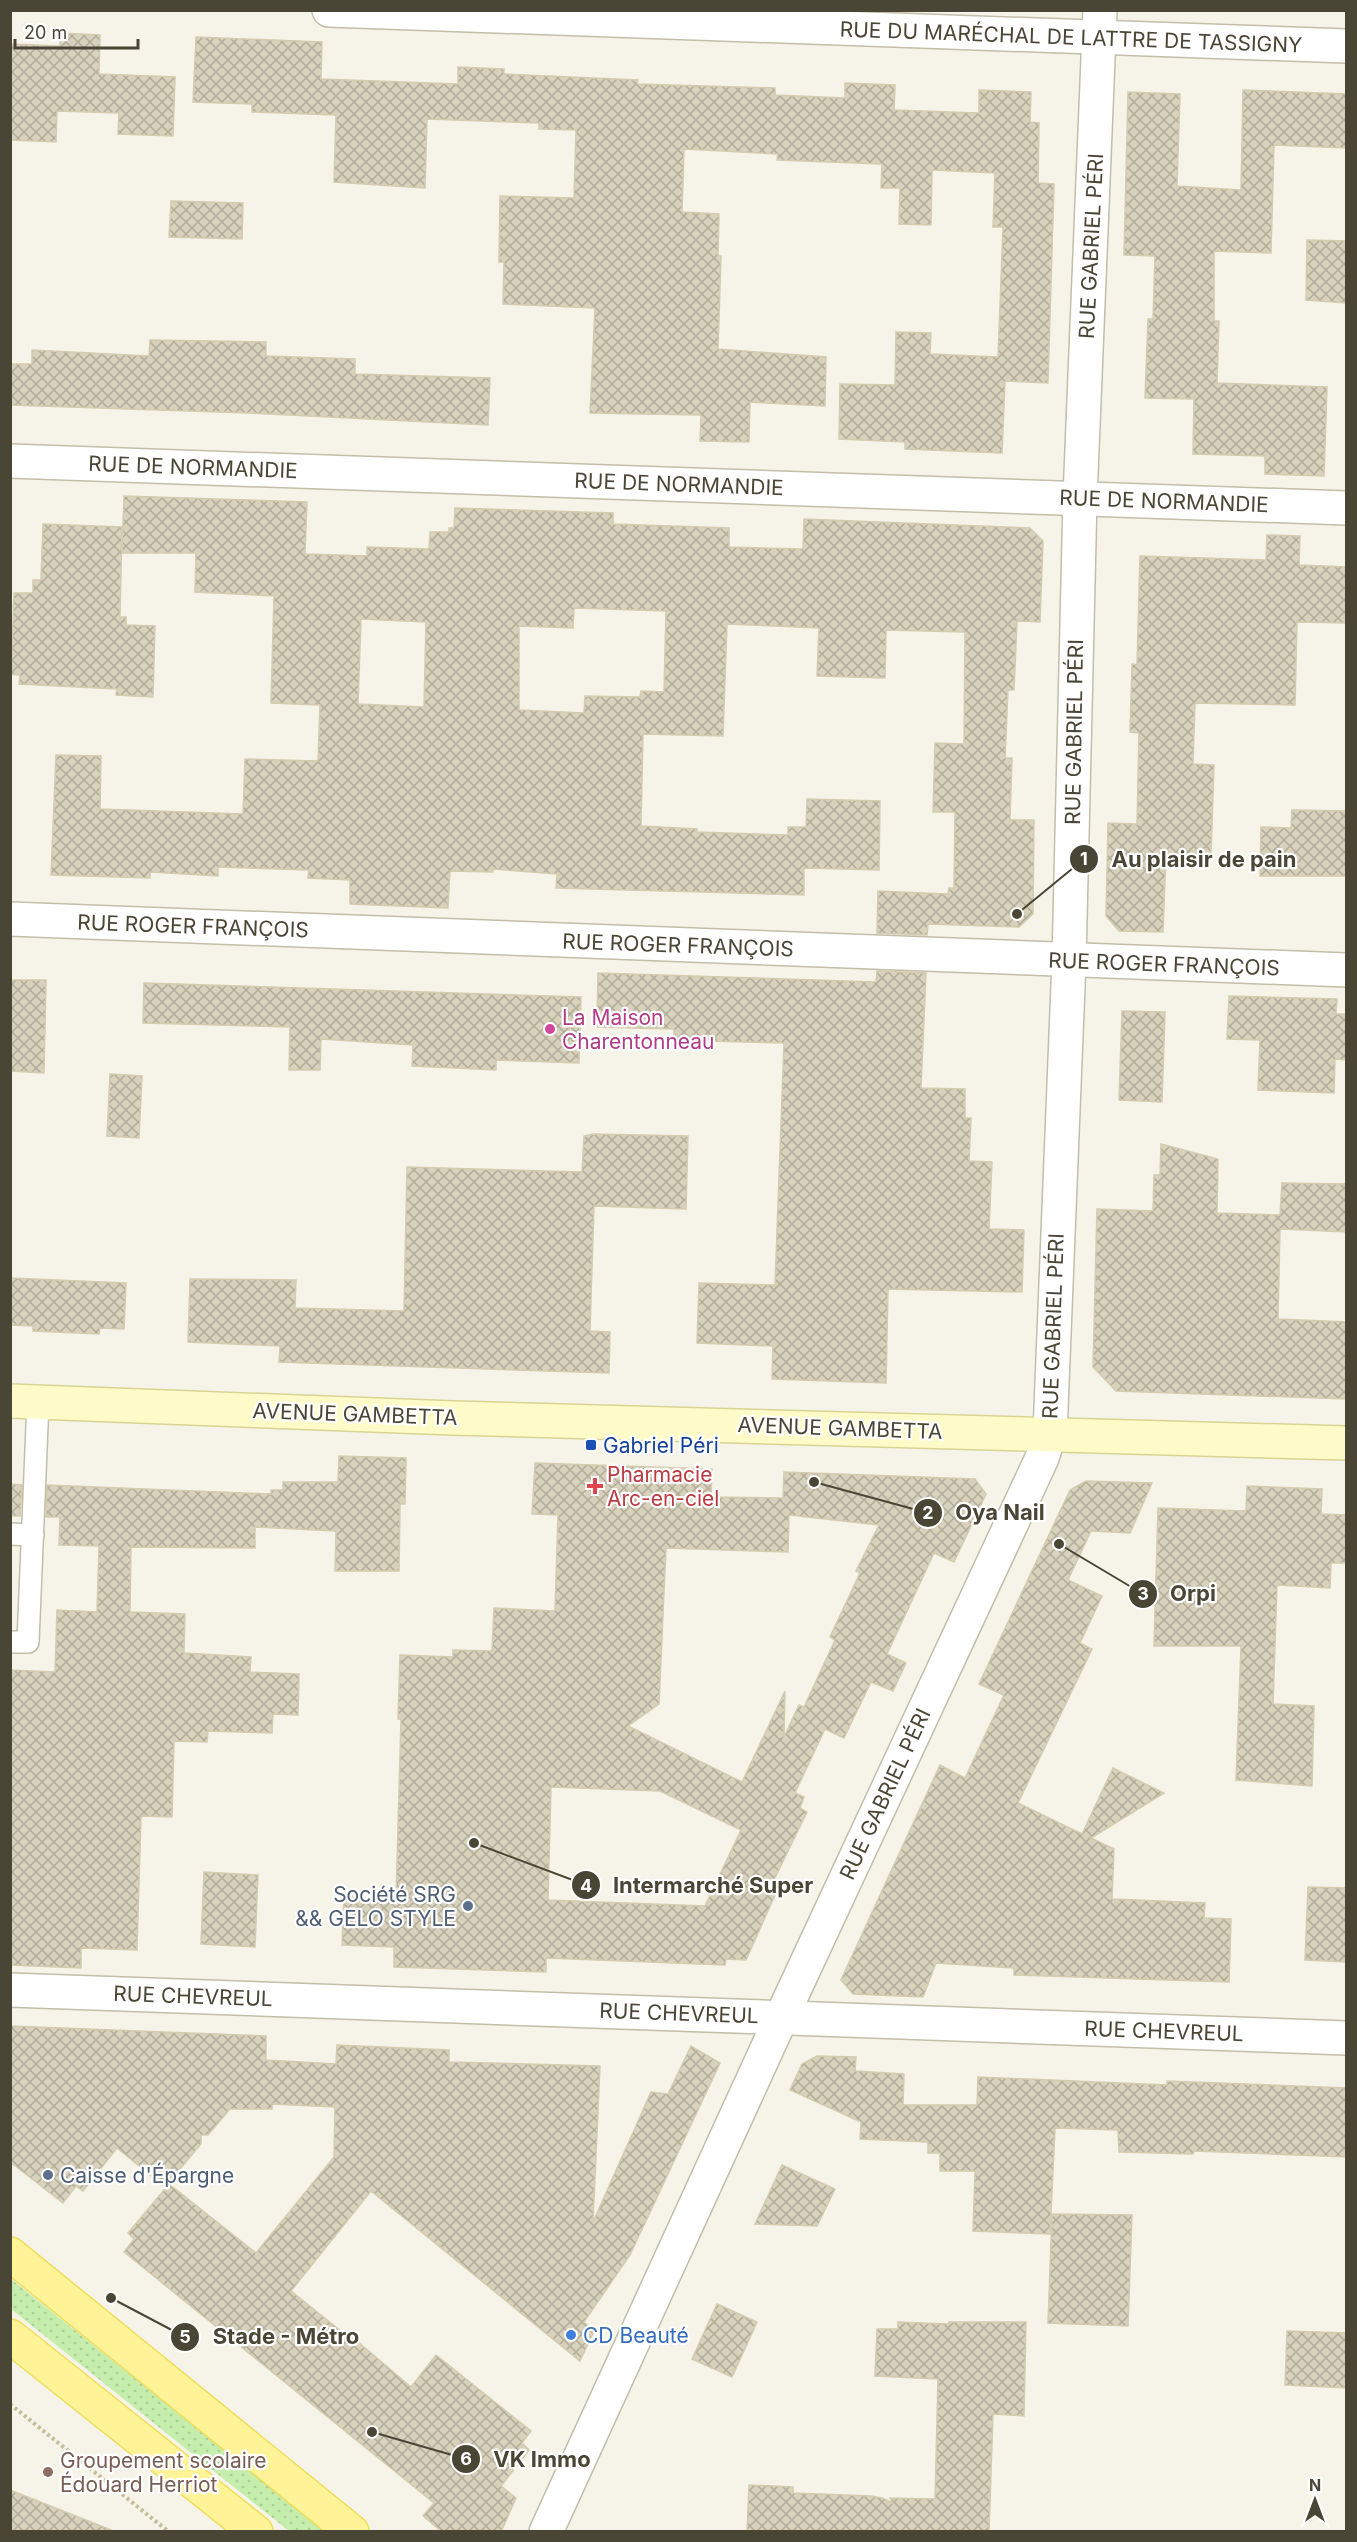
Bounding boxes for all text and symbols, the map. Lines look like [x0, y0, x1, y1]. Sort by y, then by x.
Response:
scale bar [15, 12, 138, 50]
street label: RUE DU MARÉCHAL DE LATTRE DE TASSIGNY [839, 15, 1303, 58]
text: 20 m [24, 22, 67, 43]
street label: RUE GABRIEL PÉRI [1073, 152, 1108, 339]
street label: RUE DE NORMANDIE [88, 451, 298, 483]
street label: RUE DE NORMANDIE [574, 468, 784, 500]
street label: RUE DE NORMANDIE [1059, 485, 1269, 517]
street label: RUE GABRIEL PÉRI [1059, 639, 1088, 825]
callout: Au plaisir de pain [1069, 839, 1308, 879]
text: Au plaisir de pain [1111, 846, 1297, 872]
text: 1 [1080, 848, 1088, 869]
street label: RUE ROGER FRANÇOIS [77, 909, 309, 943]
street label: RUE ROGER FRANÇOIS [562, 928, 794, 962]
street label: RUE ROGER FRANÇOIS [1048, 947, 1280, 981]
place label: La Maison Charentonneau [562, 1005, 715, 1054]
marker: La Maison Charentonneau [543, 1022, 557, 1036]
street label: RUE GABRIEL PÉRI [1036, 1233, 1069, 1419]
street label: AVENUE GAMBETTA [252, 1398, 458, 1430]
street label: AVENUE GAMBETTA [737, 1412, 943, 1444]
place label: Gabriel Péri [603, 1433, 719, 1458]
marker: Gabriel Péri [584, 1438, 598, 1452]
place label: Pharmacie Arc-en-ciel [607, 1462, 719, 1511]
marker: Pharmacie Arc-en-ciel [588, 1479, 602, 1493]
callout: Oya Nail [913, 1493, 1057, 1533]
text: Oya Nail [955, 1499, 1045, 1525]
text: 2 [922, 1502, 934, 1523]
callout: Orpi [1128, 1574, 1228, 1614]
text: Orpi [1170, 1580, 1216, 1606]
text: 3 [1137, 1583, 1149, 1604]
street label: RUE GABRIEL PÉRI [833, 1704, 936, 1883]
callout: Intermarché Super [571, 1865, 825, 1905]
text: Intermarché Super [613, 1872, 813, 1898]
text: 4 [580, 1875, 592, 1896]
place label: Société SRG && GELO STYLE [295, 1882, 456, 1931]
marker: Société SRG && GELO STYLE [461, 1899, 475, 1913]
street label: RUE CHEVREUL [113, 1981, 273, 2011]
street label: RUE CHEVREUL [599, 1998, 759, 2028]
street label: RUE CHEVREUL [1084, 2016, 1244, 2046]
place label: Caisse d'Épargne [60, 2162, 234, 2188]
marker: Caisse d'Épargne [41, 2168, 55, 2182]
callout: Stade - Métro [170, 2317, 371, 2357]
text: Stade - Métro [213, 2323, 359, 2349]
place label: CD Beauté [583, 2323, 689, 2348]
text: 5 [179, 2326, 191, 2347]
marker: CD Beauté [564, 2328, 578, 2342]
callout: VK Immo [451, 2439, 602, 2479]
text: VK Immo [493, 2446, 591, 2472]
place label: Groupement scolaire Édouard Herriot [60, 2448, 267, 2497]
text: 6 [460, 2448, 472, 2469]
marker: Groupement scolaire Édouard Herriot [41, 2465, 55, 2479]
north arrow [1285, 2470, 1345, 2530]
text: N [1309, 2475, 1321, 2495]

